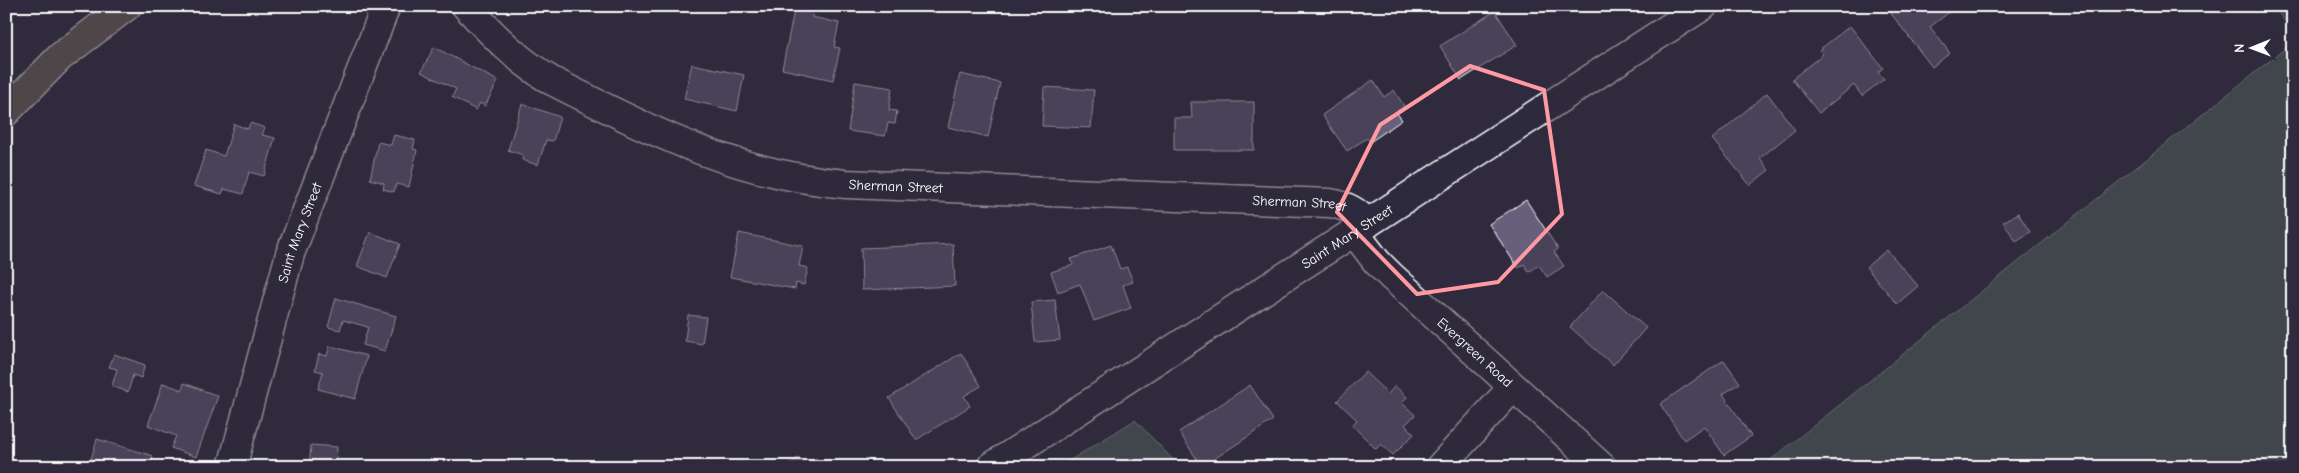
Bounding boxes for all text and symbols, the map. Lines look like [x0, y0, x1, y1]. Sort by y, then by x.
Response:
north arrow [2226, 22, 2276, 72]
text: N [2231, 44, 2248, 53]
street label: Sherman Street [848, 176, 944, 196]
street label: Saint Mary Street [274, 179, 326, 285]
street label: Sherman Street [1252, 191, 1350, 216]
street label: Saint Mary Street [1298, 200, 1397, 272]
street label: Evergreen Road [1434, 314, 1516, 390]

